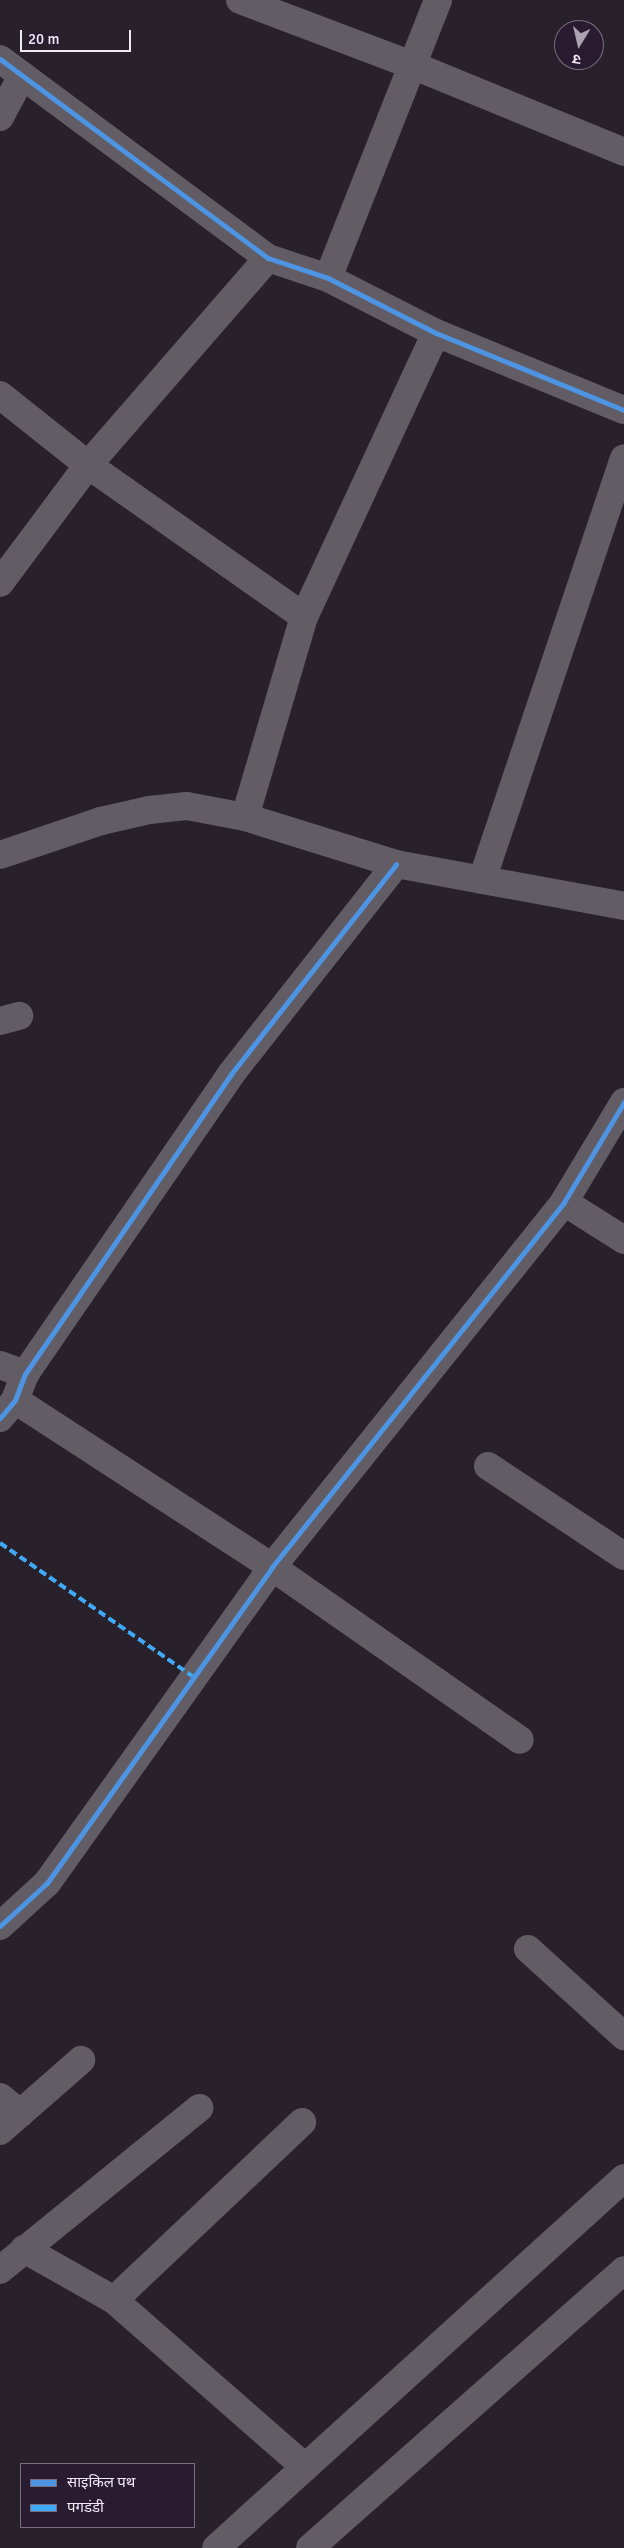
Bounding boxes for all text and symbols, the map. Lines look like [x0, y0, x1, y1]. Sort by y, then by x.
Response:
scale bar [22, 20, 134, 52]
north arrow [554, 20, 604, 70]
text: 20 m [28, 30, 59, 48]
text: उ [571, 50, 582, 68]
legend [20, 2463, 195, 2528]
text: साइकिल पथ [67, 2473, 135, 2491]
text: पगडंडी [67, 2498, 104, 2516]

